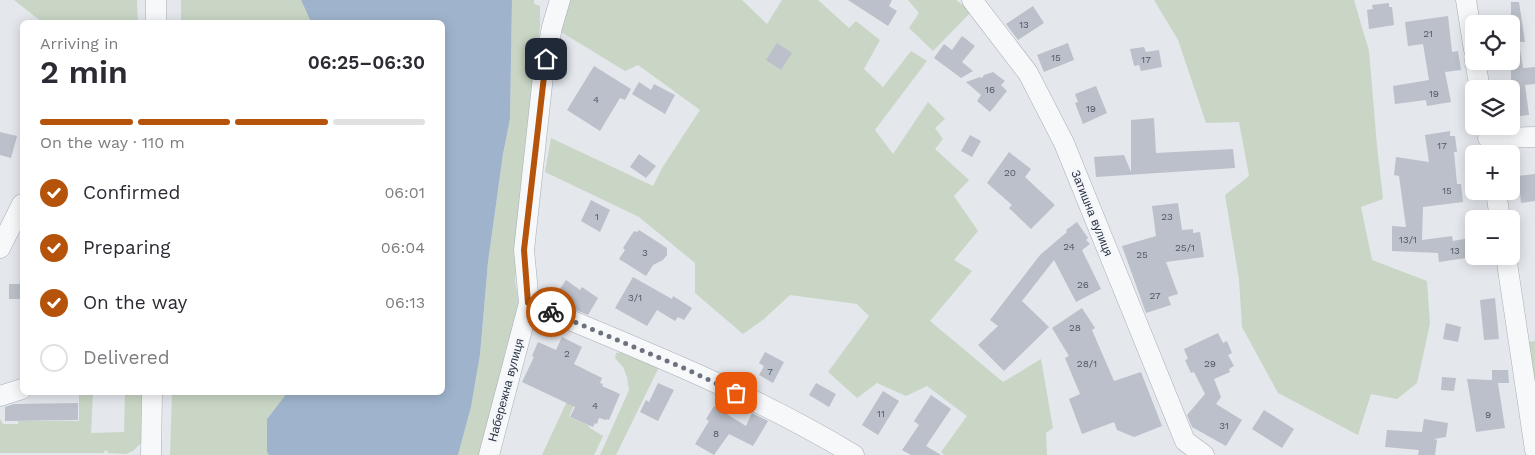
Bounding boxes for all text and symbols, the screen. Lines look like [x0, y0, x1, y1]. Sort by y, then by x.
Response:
map controls [1465, 15, 1520, 265]
button: locate [1465, 15, 1520, 70]
house number: 13 [1019, 19, 1029, 30]
house number: 21 [1423, 28, 1433, 39]
text: Arriving in [40, 34, 118, 53]
pin [525, 38, 567, 80]
icon: home [532, 45, 560, 73]
text: 06:25–06:30 [308, 51, 425, 74]
house number: 15 [1051, 52, 1061, 63]
text: 2 min [40, 53, 128, 91]
house number: 17 [1141, 54, 1151, 65]
button: layers [1465, 80, 1520, 135]
house number: 16 [985, 84, 995, 95]
house number: 19 [1429, 88, 1439, 99]
house number: 4 [593, 94, 599, 105]
house number: 19 [1086, 103, 1096, 114]
text: On the way · 110 m [40, 133, 185, 152]
house number: 17 [1437, 140, 1447, 151]
button: + [1465, 145, 1520, 200]
house number: 20 [1004, 167, 1016, 178]
street label: Затишна вулиця [1068, 168, 1116, 258]
icon: check [40, 179, 68, 207]
text: Confirmed [83, 181, 180, 204]
text: 06:01 [384, 183, 425, 202]
house number: 15 [1442, 185, 1452, 196]
button: − [1465, 210, 1520, 265]
house number: 1 [595, 211, 599, 222]
house number: 23 [1161, 211, 1173, 222]
icon: check [40, 234, 68, 262]
house number: 13/1 [1399, 234, 1417, 245]
text: Preparing [83, 236, 170, 259]
text: 06:04 [381, 238, 425, 257]
house number: 24 [1063, 241, 1075, 252]
house number: 25/1 [1175, 242, 1195, 253]
house number: 13 [1450, 245, 1460, 256]
house number: 3 [642, 247, 648, 258]
house number: 25 [1136, 249, 1148, 260]
house number: 26 [1077, 279, 1089, 290]
courier [526, 287, 576, 337]
icon: check [40, 289, 68, 317]
house number: 27 [1149, 290, 1161, 301]
text: On the way [83, 291, 187, 314]
house number: 3/1 [628, 292, 642, 303]
text: 06:13 [385, 293, 425, 312]
icon: bike [537, 298, 565, 326]
house number: 28 [1069, 322, 1081, 333]
street label: Набережна вулиця [485, 337, 527, 443]
text: Delivered [83, 346, 170, 369]
house number: 2 [564, 348, 570, 359]
house number: 28/1 [1077, 358, 1097, 369]
house number: 29 [1204, 358, 1216, 369]
house number: 7 [767, 366, 773, 377]
pin [715, 372, 757, 414]
icon: bag [722, 379, 750, 407]
house number: 4 [592, 400, 598, 411]
house number: 11 [877, 408, 885, 419]
house number: 9 [1485, 409, 1491, 420]
house number: 31 [1219, 420, 1229, 431]
house number: 8 [713, 428, 719, 439]

